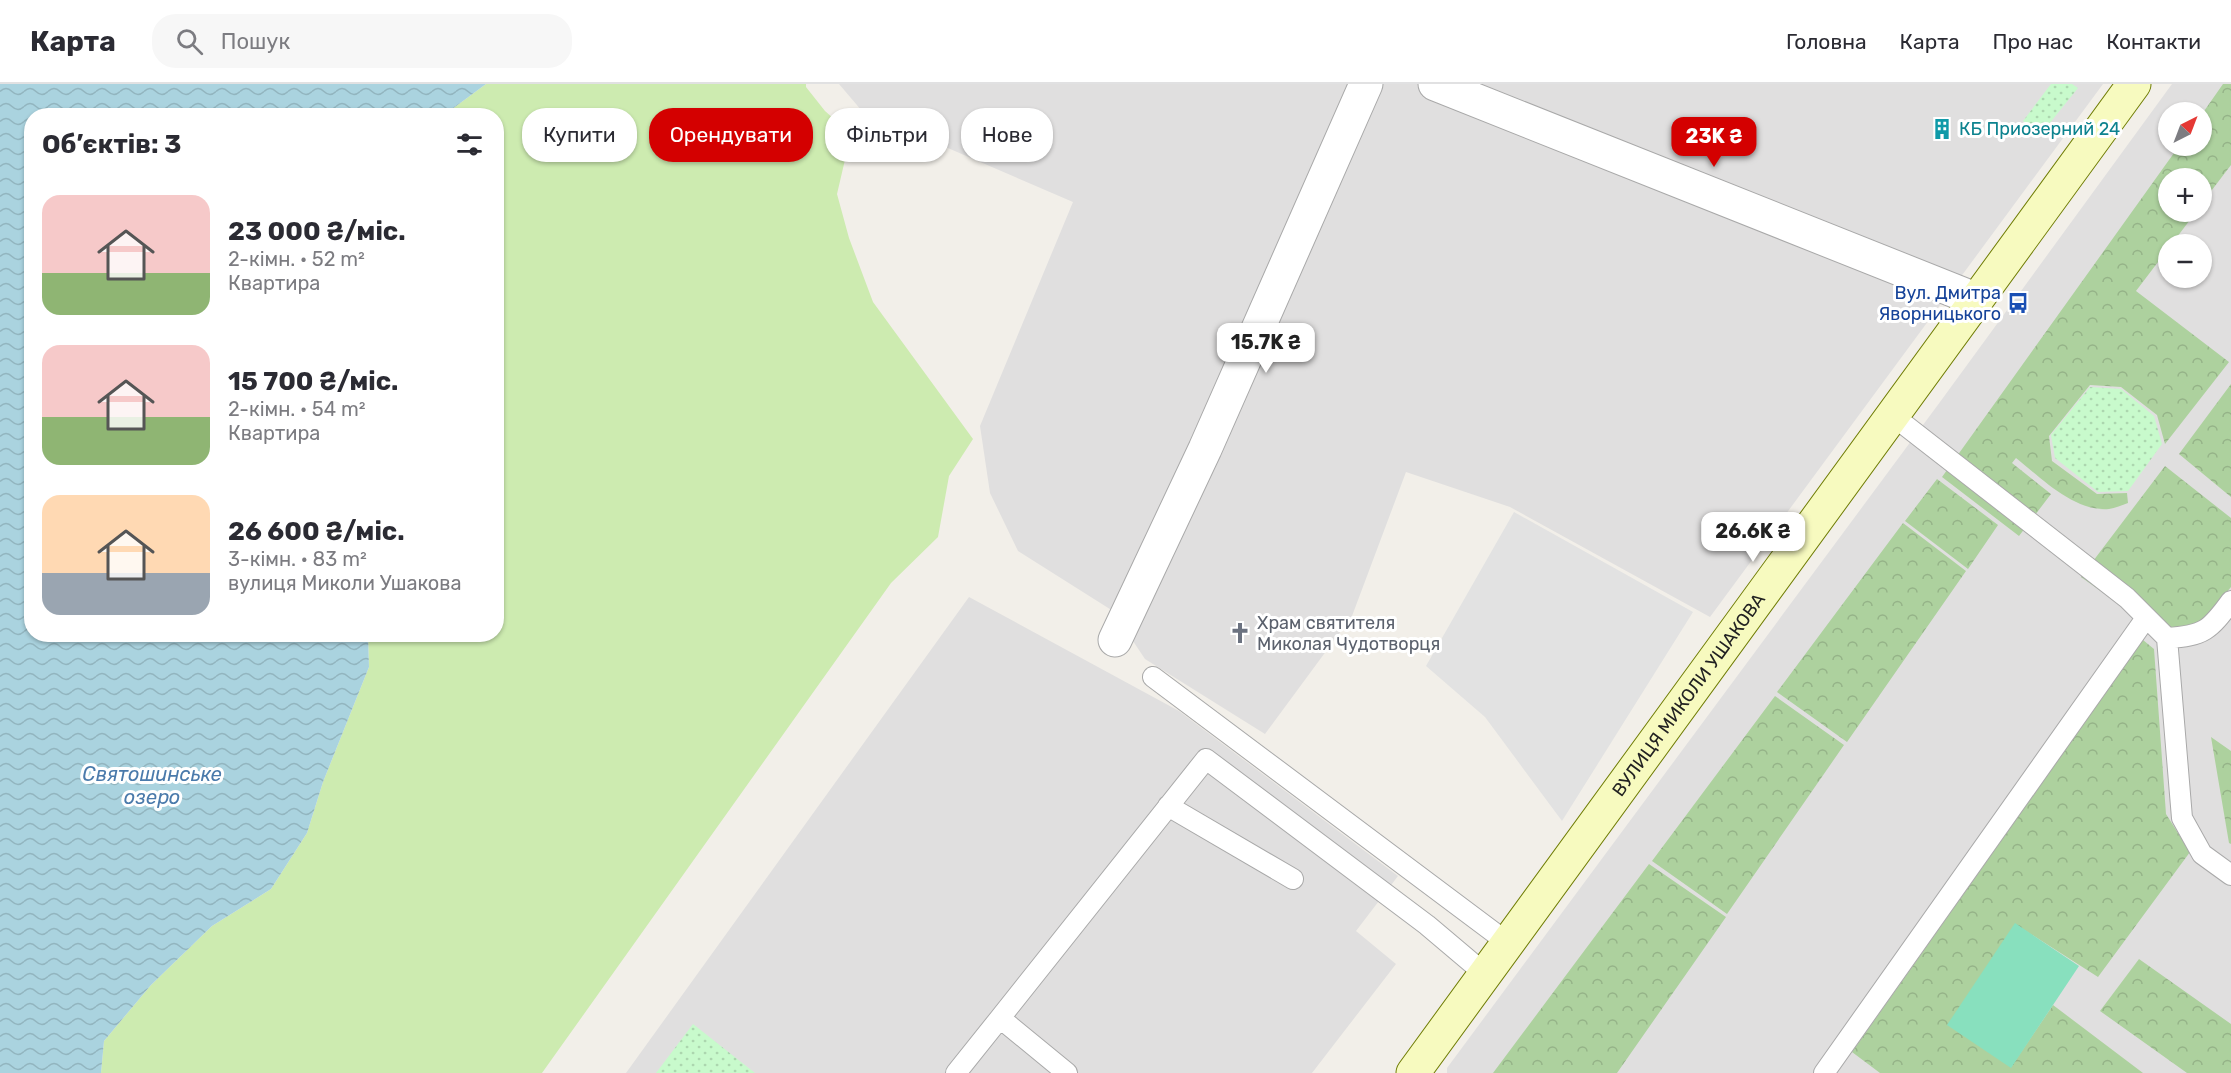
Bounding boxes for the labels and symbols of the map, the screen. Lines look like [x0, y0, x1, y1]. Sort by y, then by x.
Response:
north arrow [2158, 102, 2212, 156]
pin: 23K ₴ [1672, 117, 1756, 168]
building icon: КБ Приозерний 24 [1930, 117, 1954, 141]
place label: КБ Приозерний 24 [1959, 118, 2120, 140]
place label: Вул. Дмитра Яворницького [1878, 282, 2001, 325]
bus stop icon: Вул. Дмитра Яворницького [2006, 291, 2030, 315]
pin: 15.7K ₴ [1211, 323, 1321, 374]
pin: 26.6K ₴ [1698, 512, 1808, 563]
street label: ВУЛИЦЯ МИКОЛИ УШАКОВА [1607, 589, 1770, 801]
place label: Храм святителя Миколая Чудотворця [1257, 612, 1440, 655]
church icon: Храм святителя Миколая Чудотворця [1228, 621, 1252, 645]
water label: Святошинське озеро [82, 762, 222, 809]

